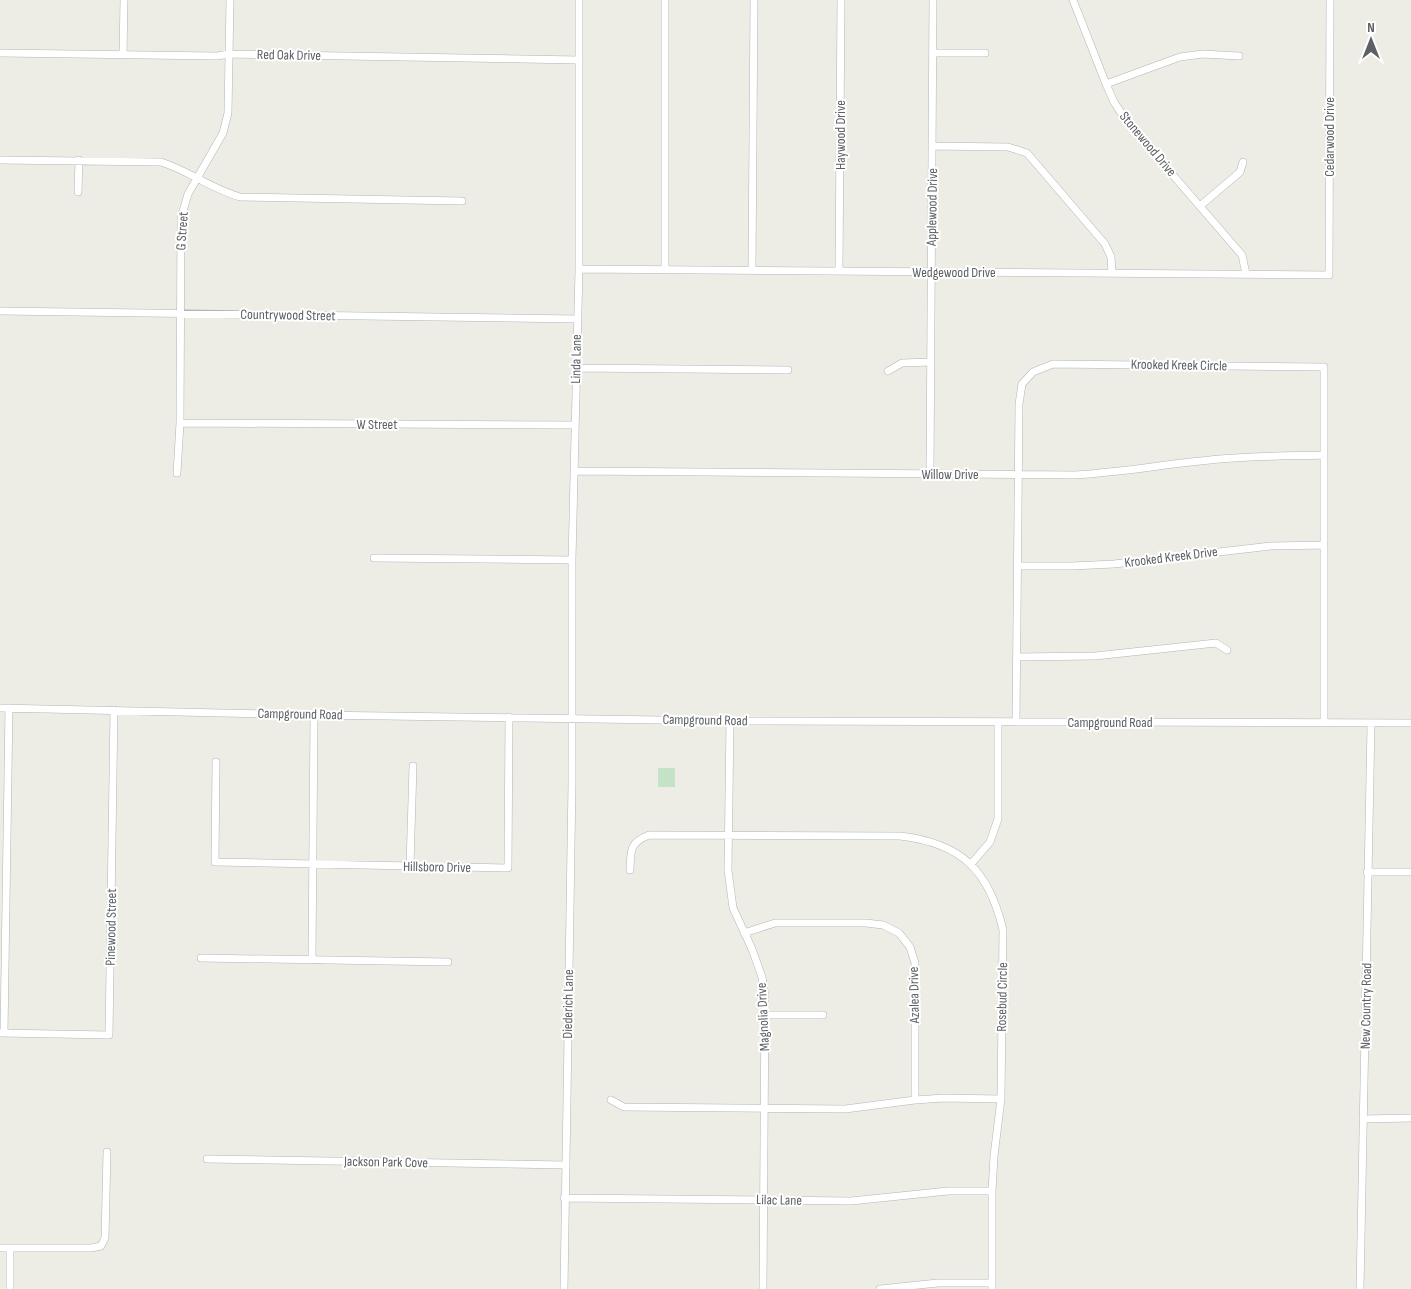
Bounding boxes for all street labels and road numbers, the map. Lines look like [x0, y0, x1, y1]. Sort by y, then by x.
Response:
street label: Red Oak Drive [257, 46, 321, 64]
street label: Cedarwood Drive [1321, 97, 1338, 177]
street label: Haywood Drive [832, 100, 849, 170]
street label: Stonewood Drive [1116, 108, 1180, 180]
street label: Applewood Drive [923, 168, 941, 247]
street label: G Street [172, 211, 192, 251]
street label: Wedgewood Drive [912, 264, 996, 281]
street label: Countrywood Street [240, 306, 336, 324]
street label: Linda Lane [567, 334, 585, 384]
street label: Krooked Kreek Circle [1131, 356, 1227, 374]
street label: W Street [357, 416, 397, 433]
street label: Willow Drive [921, 466, 979, 483]
street label: Krooked Kreek Drive [1123, 543, 1219, 571]
street label: Campground Road [257, 705, 343, 723]
street label: Campground Road [662, 711, 748, 729]
street label: Campground Road [1067, 714, 1153, 731]
street label: Hillsboro Drive [403, 858, 471, 876]
street label: Pinewood Street [102, 888, 120, 966]
street label: Rosebud Circle [993, 962, 1011, 1032]
street label: New Country Road [1357, 962, 1375, 1049]
street label: Azalea Drive [905, 966, 923, 1025]
street label: Diederich Lane [559, 969, 577, 1039]
street label: Magnolia Drive [753, 982, 773, 1052]
street label: Jackson Park Cove [343, 1153, 428, 1171]
street label: Lilac Lane [756, 1191, 802, 1209]

